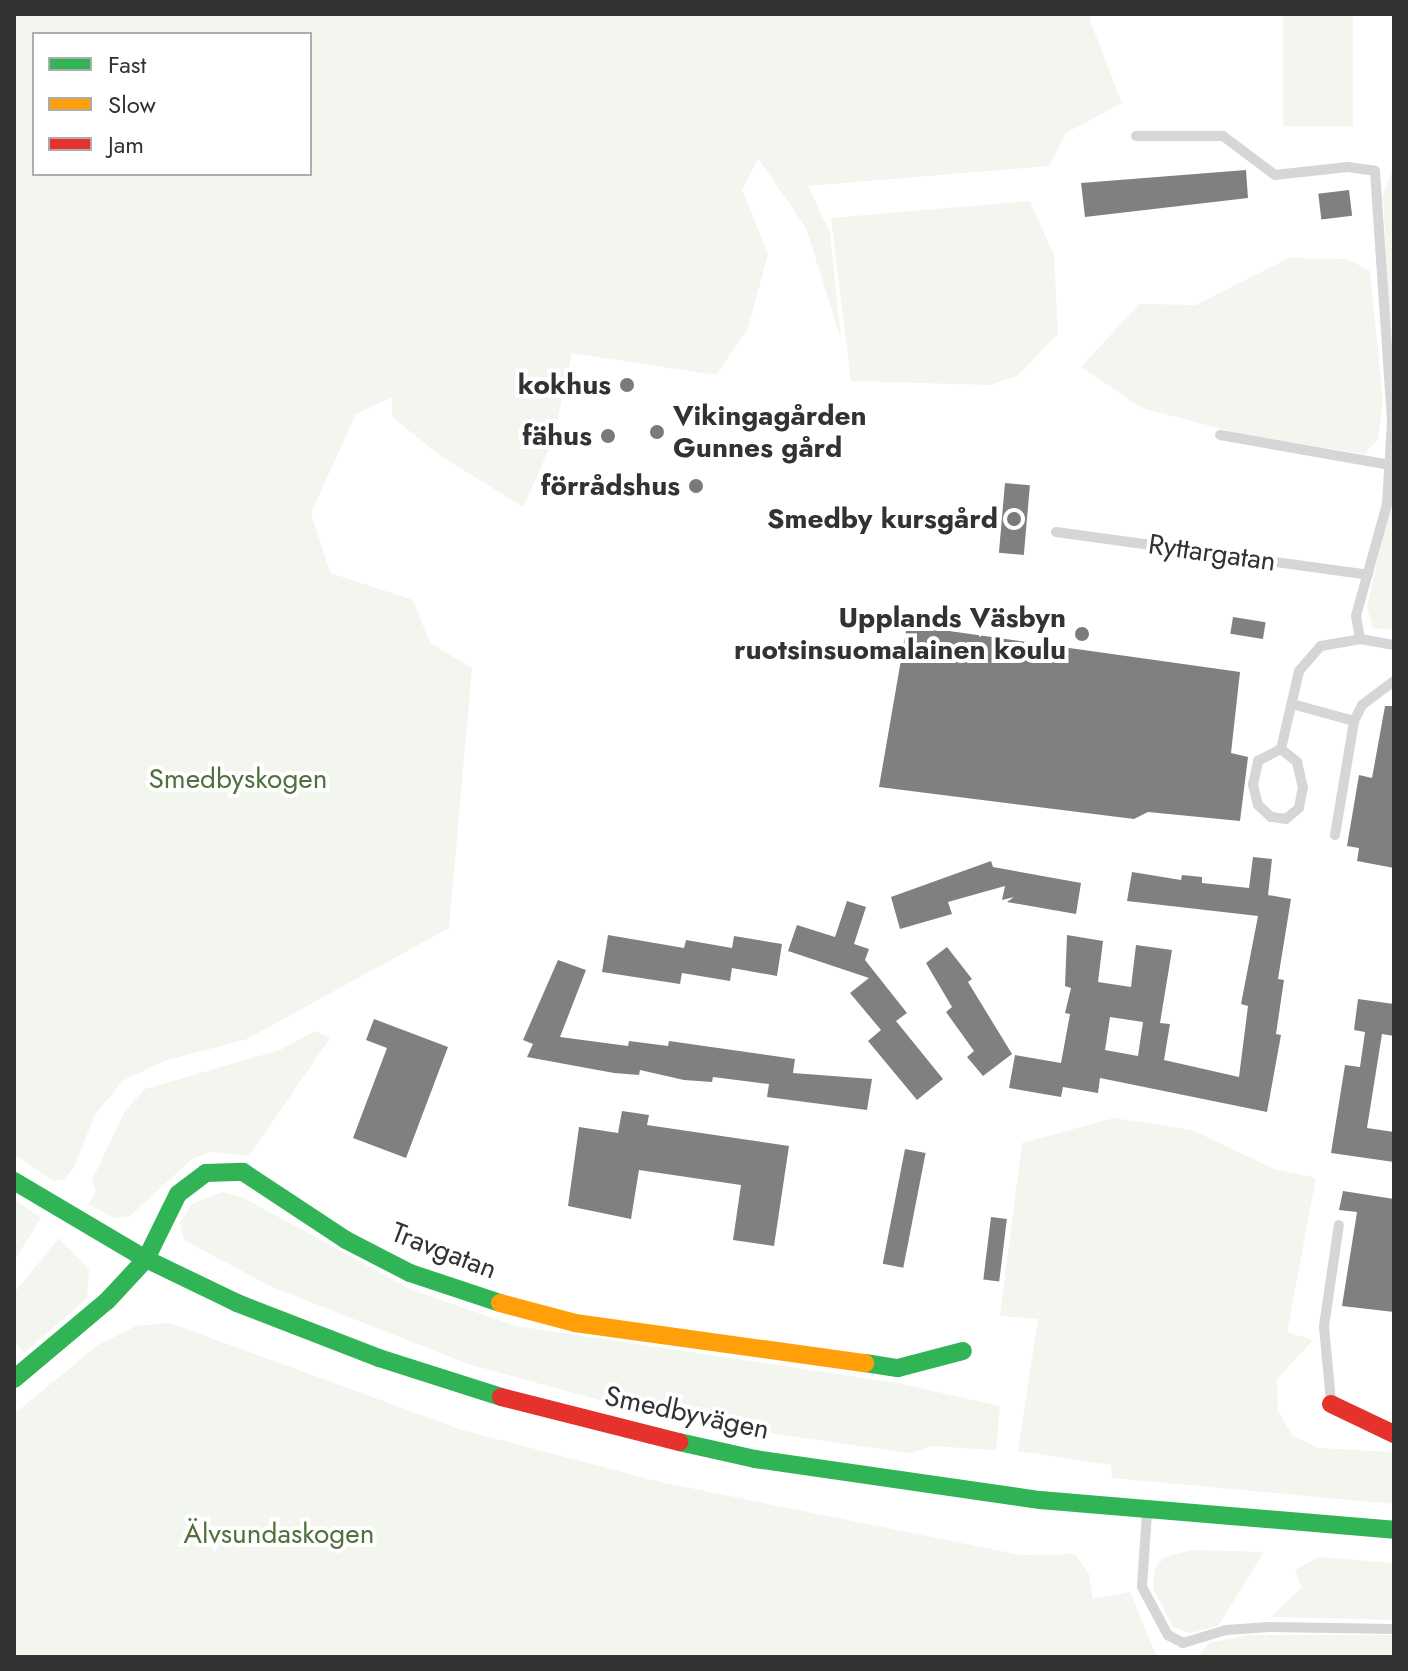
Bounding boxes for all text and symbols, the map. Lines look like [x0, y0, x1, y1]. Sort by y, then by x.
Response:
legend [32, 32, 312, 176]
text: Fast [108, 47, 146, 82]
text: Slow [108, 87, 156, 122]
text: Jam [108, 127, 144, 162]
place label: kokhus [518, 368, 611, 402]
marker: kokhus [618, 376, 636, 394]
place label: Vikingagården Gunnes gård [673, 399, 867, 465]
place label: fähus [522, 419, 592, 453]
marker: Vikingagården Gunnes gård [648, 423, 666, 441]
marker: fähus [599, 427, 617, 445]
place label: förrådshus [541, 469, 680, 503]
marker: förrådshus [687, 477, 705, 495]
place label: Smedby kursgård [767, 502, 998, 536]
marker: Smedby kursgård [1005, 510, 1023, 528]
street label: Ryttargatan [1146, 527, 1278, 579]
place label: Upplands Väsbyn ruotsinsuomalainen koulu [734, 601, 1066, 667]
marker: Upplands Väsbyn ruotsinsuomalainen koulu [1073, 625, 1091, 643]
park label: Smedbyskogen [149, 762, 327, 796]
street label: Travgatan [387, 1216, 501, 1286]
street label: Smedbyvägen [602, 1379, 772, 1447]
park label: Älvsundaskogen [184, 1517, 374, 1551]

